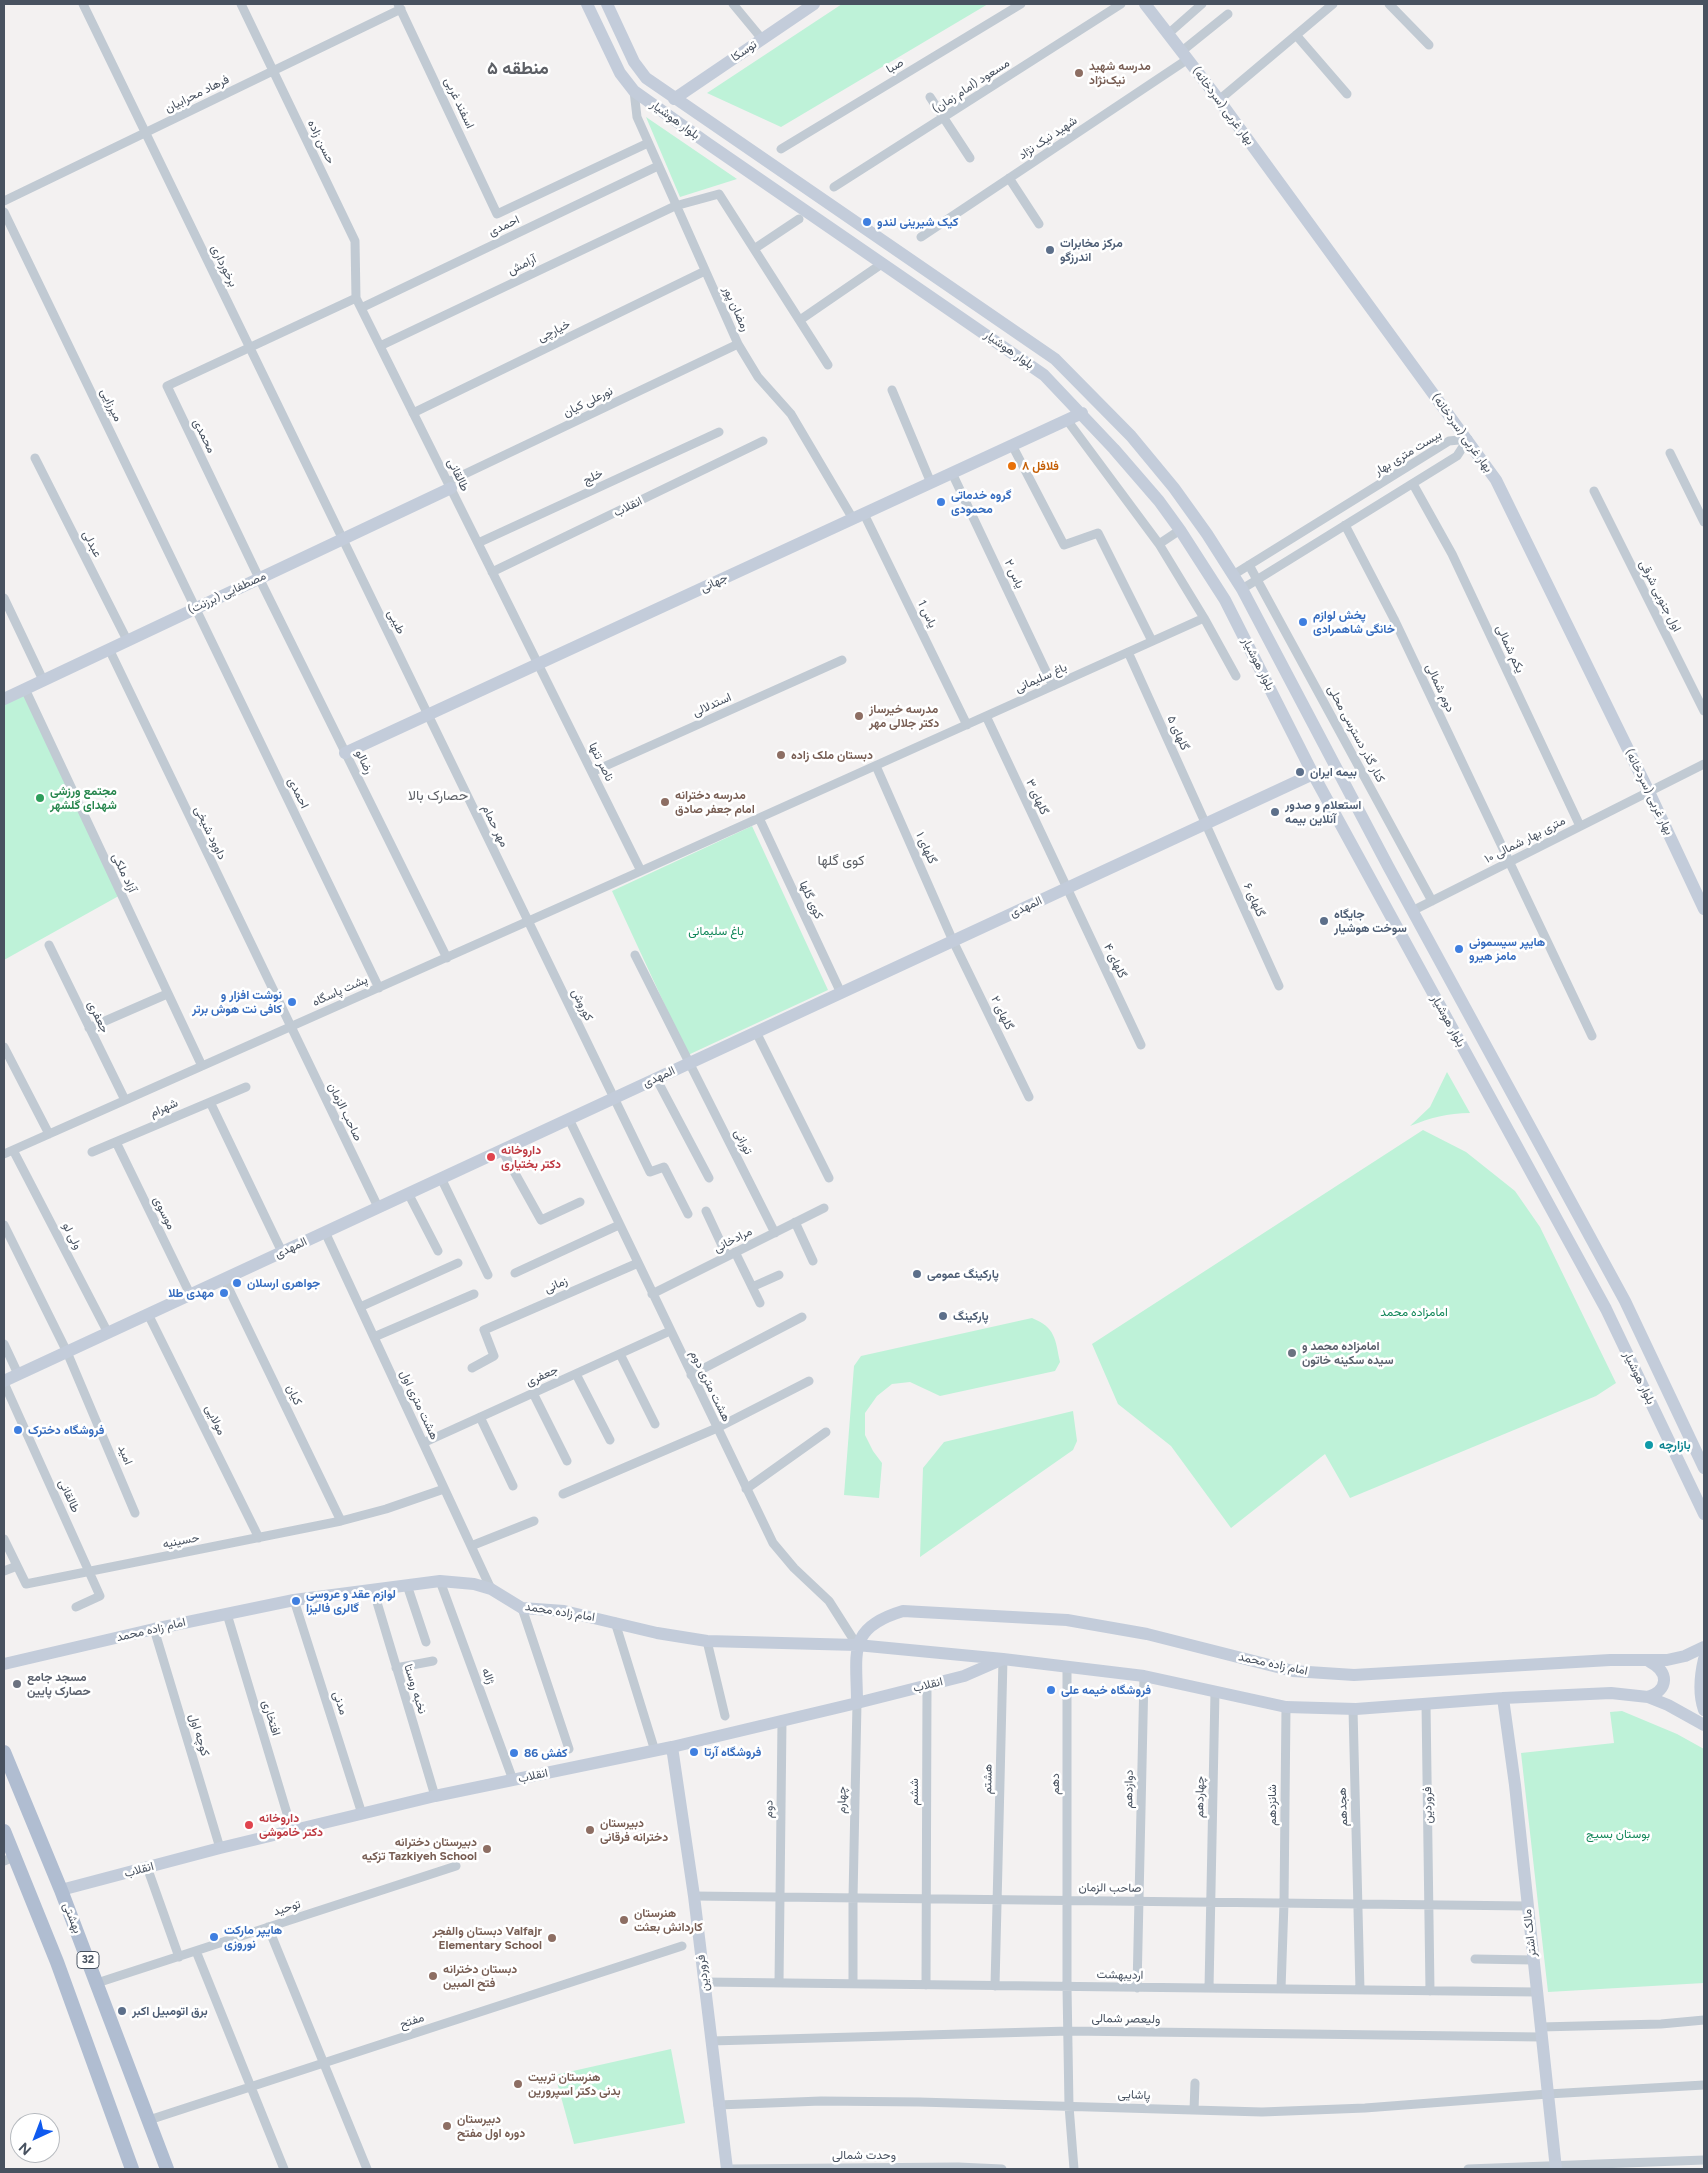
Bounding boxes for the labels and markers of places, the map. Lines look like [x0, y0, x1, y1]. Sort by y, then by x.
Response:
place label: مدرسه شهید نیک‌نژاد [1089, 59, 1151, 87]
marker: مدرسه شهید نیک‌نژاد [1073, 67, 1085, 79]
place label: کیک شیرینی لندو [877, 215, 959, 229]
marker: کیک شیرینی لندو [861, 216, 873, 228]
place label: مرکز مخابرات اندرزگو [1060, 236, 1123, 264]
marker: مرکز مخابرات اندرزگو [1044, 244, 1056, 256]
place label: فلافل ۸ [1022, 459, 1059, 473]
marker: فلافل ۸ [1006, 460, 1018, 472]
place label: گروه خدماتی محمودی [951, 488, 1011, 516]
marker: گروه خدماتی محمودی [935, 496, 947, 508]
place label: پخش لوازم خانگی شاهمرادی [1313, 608, 1395, 636]
marker: پخش لوازم خانگی شاهمرادی [1297, 616, 1309, 628]
place label: مدرسه خیرساز دکتر جلالی مهر [869, 702, 939, 730]
marker: مدرسه خیرساز دکتر جلالی مهر [853, 710, 865, 722]
place label: دبستان ملک زاده [791, 748, 873, 762]
marker: دبستان ملک زاده [775, 749, 787, 761]
place label: بیمه ایران [1310, 765, 1357, 779]
marker: بیمه ایران [1294, 766, 1306, 778]
place label: مجتمع ورزشی شهدای گلشهر [50, 784, 117, 812]
place label: مدرسه دخترانه امام جعفر صادق [675, 788, 755, 816]
marker: مجتمع ورزشی شهدای گلشهر [34, 792, 46, 804]
marker: مدرسه دخترانه امام جعفر صادق [659, 796, 671, 808]
place label: استعلام و صدور آنلاین بیمه [1285, 798, 1361, 826]
marker: استعلام و صدور آنلاین بیمه [1269, 806, 1281, 818]
place label: جایگاه سوخت هوشیار [1334, 907, 1407, 935]
marker: جایگاه سوخت هوشیار [1318, 915, 1330, 927]
place label: هایپر سیسمونی مامز هیرو [1469, 935, 1545, 963]
marker: هایپر سیسمونی مامز هیرو [1453, 943, 1465, 955]
place label: نوشت افزار و کافی نت هوش برتر [192, 988, 282, 1016]
marker: نوشت افزار و کافی نت هوش برتر [286, 996, 298, 1008]
place label: داروخانه دکتر بختیاری [501, 1143, 561, 1171]
marker: داروخانه دکتر بختیاری [485, 1151, 497, 1163]
place label: پارکینگ عمومی [927, 1267, 999, 1281]
marker: پارکینگ عمومی [911, 1268, 923, 1280]
place label: جواهری ارسلان [247, 1276, 320, 1290]
marker: جواهری ارسلان [231, 1277, 243, 1289]
place label: مهدی طلا [168, 1286, 214, 1300]
marker: مهدی طلا [218, 1287, 230, 1299]
place label: پارکینگ [953, 1309, 989, 1323]
marker: پارکینگ [937, 1310, 949, 1322]
place label: امامزاده محمد و سیده سکینه خاتون [1302, 1339, 1393, 1367]
marker: امامزاده محمد و سیده سکینه خاتون [1286, 1347, 1298, 1359]
place label: فروشگاه دخترک [28, 1423, 104, 1437]
marker: فروشگاه دخترک [12, 1424, 24, 1436]
place label: بازارچه [1659, 1438, 1691, 1452]
marker: بازارچه [1643, 1439, 1655, 1451]
place label: لوازم عقد و عروسی گالری فالیزا [306, 1587, 396, 1615]
marker: لوازم عقد و عروسی گالری فالیزا [290, 1595, 302, 1607]
place label: مسجد جامع حصارک پایین [27, 1670, 91, 1698]
marker: مسجد جامع حصارک پایین [11, 1678, 23, 1690]
place label: فروشگاه خیمه علی [1061, 1683, 1151, 1697]
marker: فروشگاه خیمه علی [1045, 1684, 1057, 1696]
place label: فروشگاه آرتا [704, 1745, 761, 1759]
place label: کفش 86 [524, 1746, 568, 1760]
marker: فروشگاه آرتا [688, 1746, 700, 1758]
marker: کفش 86 [508, 1747, 520, 1759]
place label: داروخانه دکتر خاموشی [259, 1811, 323, 1839]
place label: دبیرستان دخترانه فرقانی [600, 1816, 668, 1844]
marker: داروخانه دکتر خاموشی [243, 1819, 255, 1831]
marker: دبیرستان دخترانه فرقانی [584, 1824, 596, 1836]
place label: دبیرستان دخترانه تزكيه Tazkiyeh School [362, 1835, 477, 1863]
marker: دبیرستان دخترانه تزكيه Tazkiyeh School [481, 1843, 493, 1855]
place label: هنرستان کاردانش بعثت [634, 1906, 703, 1934]
marker: هنرستان کاردانش بعثت [618, 1914, 630, 1926]
place label: هایپر مارکت نوروزی [224, 1923, 282, 1951]
place label: دبستان والفجر Valfajr Elementary School [433, 1924, 542, 1952]
marker: هایپر مارکت نوروزی [208, 1931, 220, 1943]
marker: دبستان والفجر Valfajr Elementary School [546, 1932, 558, 1944]
place label: دبستان دخترانه فتح المبین [443, 1962, 517, 1990]
marker: دبستان دخترانه فتح المبین [427, 1970, 439, 1982]
place label: برق اتومبیل اکبر [132, 2004, 208, 2018]
marker: برق اتومبیل اکبر [116, 2005, 128, 2017]
place label: هنرستان تربیت بدنی دکتر اسپرورین [528, 2070, 621, 2098]
marker: هنرستان تربیت بدنی دکتر اسپرورین [512, 2078, 524, 2090]
place label: دبیرستان دوره اول مفتح [457, 2112, 525, 2140]
marker: دبیرستان دوره اول مفتح [441, 2120, 453, 2132]

